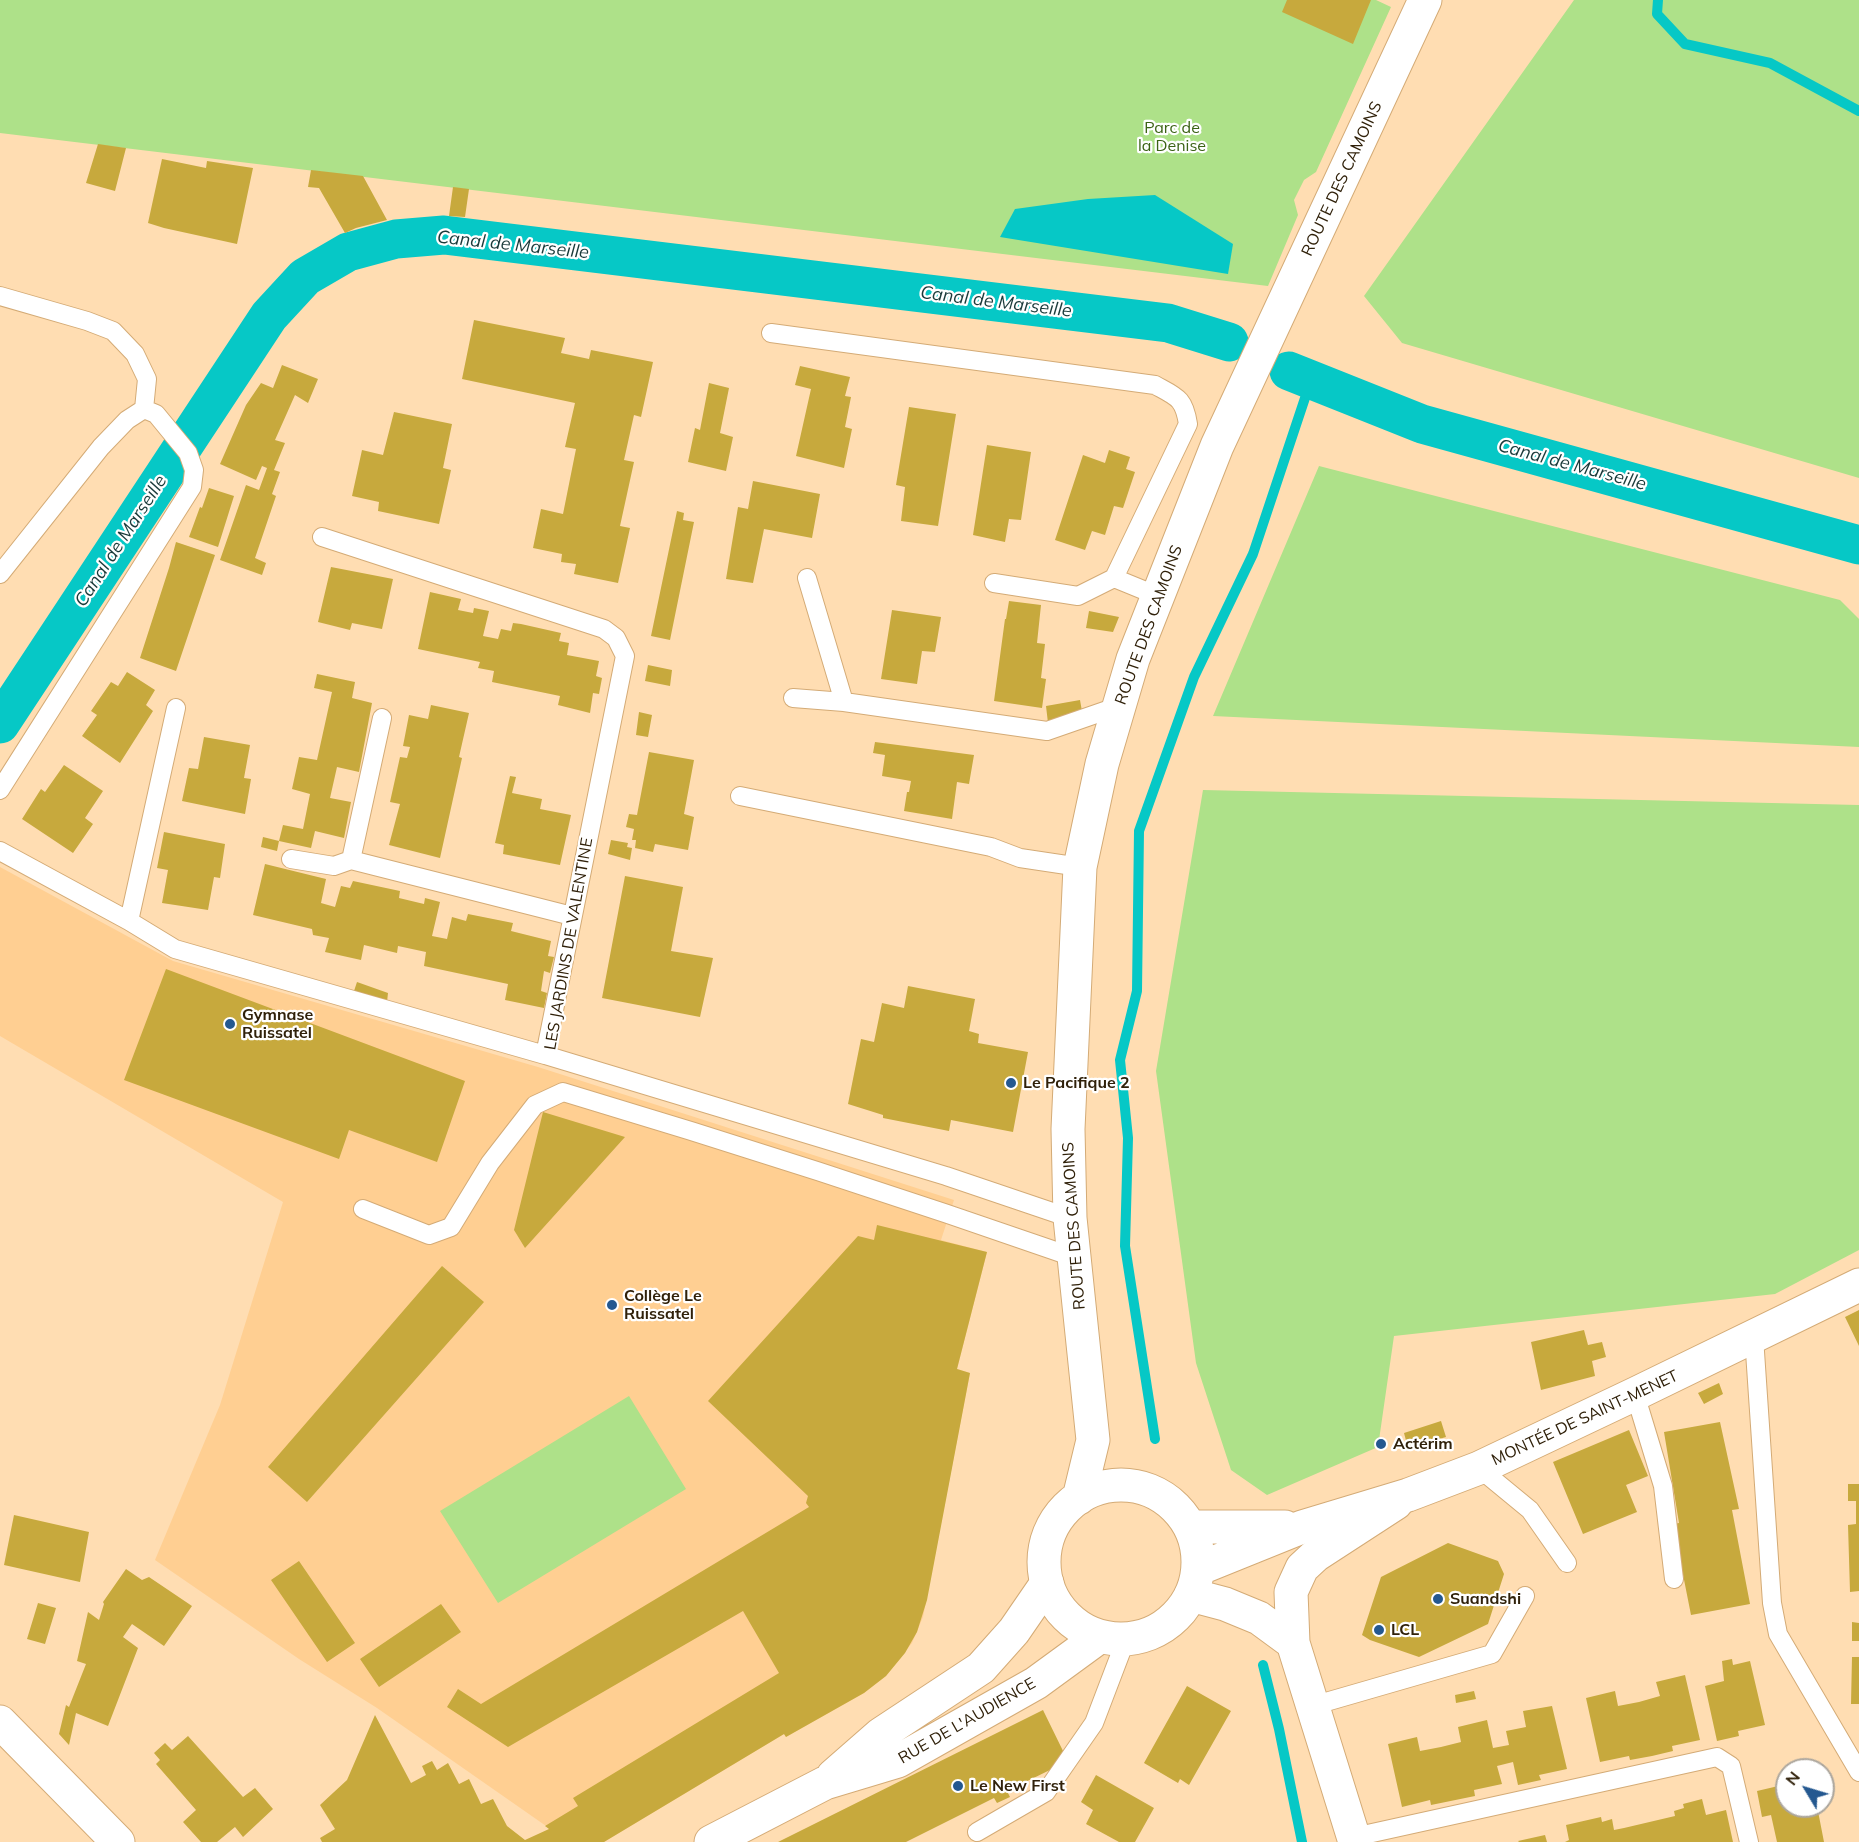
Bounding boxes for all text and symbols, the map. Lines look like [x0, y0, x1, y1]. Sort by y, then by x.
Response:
street label: ROUTE DES CAMOINS [1298, 99, 1386, 259]
park label: Parc de la Denise [1138, 118, 1206, 156]
water label: Canal de Marseille [436, 226, 590, 264]
water label: Canal de Marseille [919, 282, 1073, 322]
water label: Canal de Marseille [1496, 435, 1648, 495]
water label: Canal de Marseille [70, 471, 172, 611]
street label: ROUTE DES CAMOINS [1111, 543, 1187, 707]
street label: LES JARDINS DE VALENTINE [541, 836, 597, 1052]
place label: Gymnase Ruissatel [242, 1005, 313, 1043]
marker: Gymnase Ruissatel [223, 1017, 237, 1031]
place label: Le Pacifique 2 [1023, 1073, 1130, 1093]
marker: Le Pacifique 2 [1004, 1076, 1018, 1090]
street label: ROUTE DES CAMOINS [1059, 1141, 1089, 1311]
place label: Collège Le Ruissatel [624, 1286, 702, 1324]
marker: Collège Le Ruissatel [605, 1298, 619, 1312]
street label: MONTÉE DE SAINT-MENET [1489, 1366, 1681, 1470]
place label: Actérim [1393, 1434, 1453, 1454]
marker: Actérim [1374, 1437, 1388, 1451]
place label: Suandshi [1450, 1589, 1521, 1609]
marker: Suandshi [1431, 1592, 1445, 1606]
place label: LCL [1391, 1620, 1419, 1640]
marker: LCL [1372, 1623, 1386, 1637]
street label: RUE DE L'AUDIENCE [895, 1674, 1039, 1768]
north arrow [1775, 1758, 1835, 1818]
text: N [1781, 1767, 1804, 1789]
place label: Le New First [970, 1776, 1065, 1796]
marker: Le New First [951, 1779, 965, 1793]

